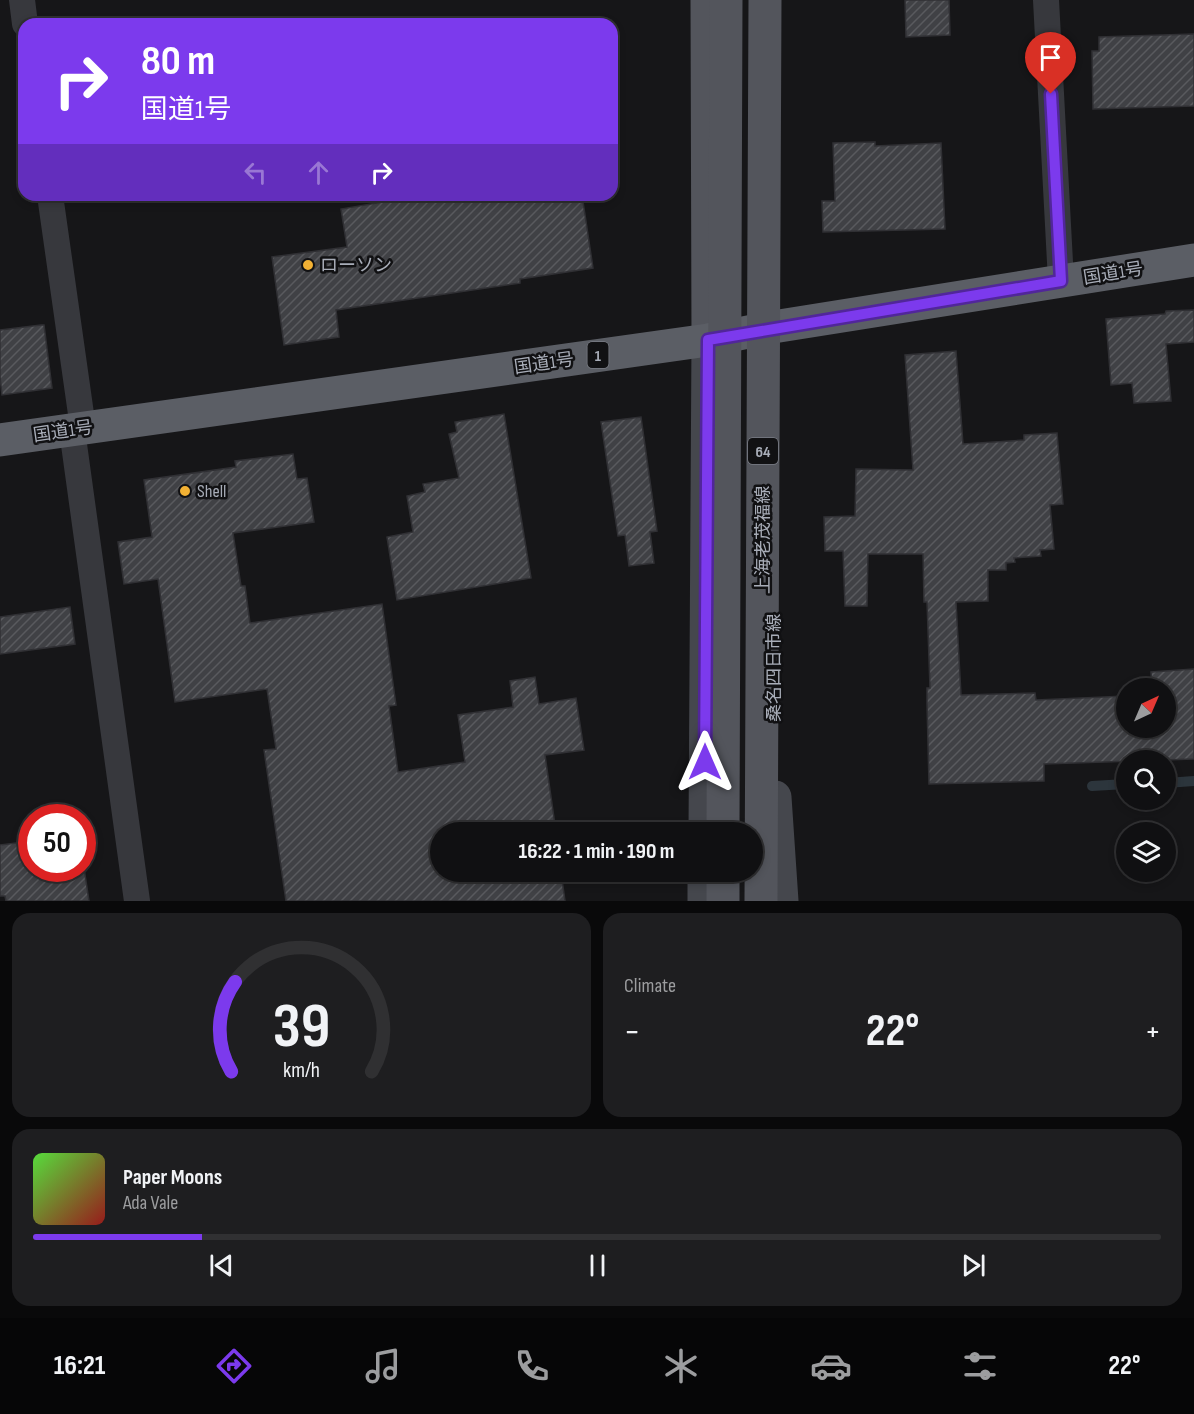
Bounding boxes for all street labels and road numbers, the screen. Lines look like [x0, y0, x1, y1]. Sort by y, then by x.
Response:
street label: 国道1号 [1082, 258, 1145, 289]
road number: 1 [588, 342, 608, 368]
street label: 国道1号 [513, 349, 575, 378]
street label: 国道1号 [32, 417, 94, 446]
road number: 64 [748, 438, 778, 464]
street label: 上海老茂福線 [753, 486, 774, 594]
street label: 桑名四日市線 [764, 614, 785, 722]

